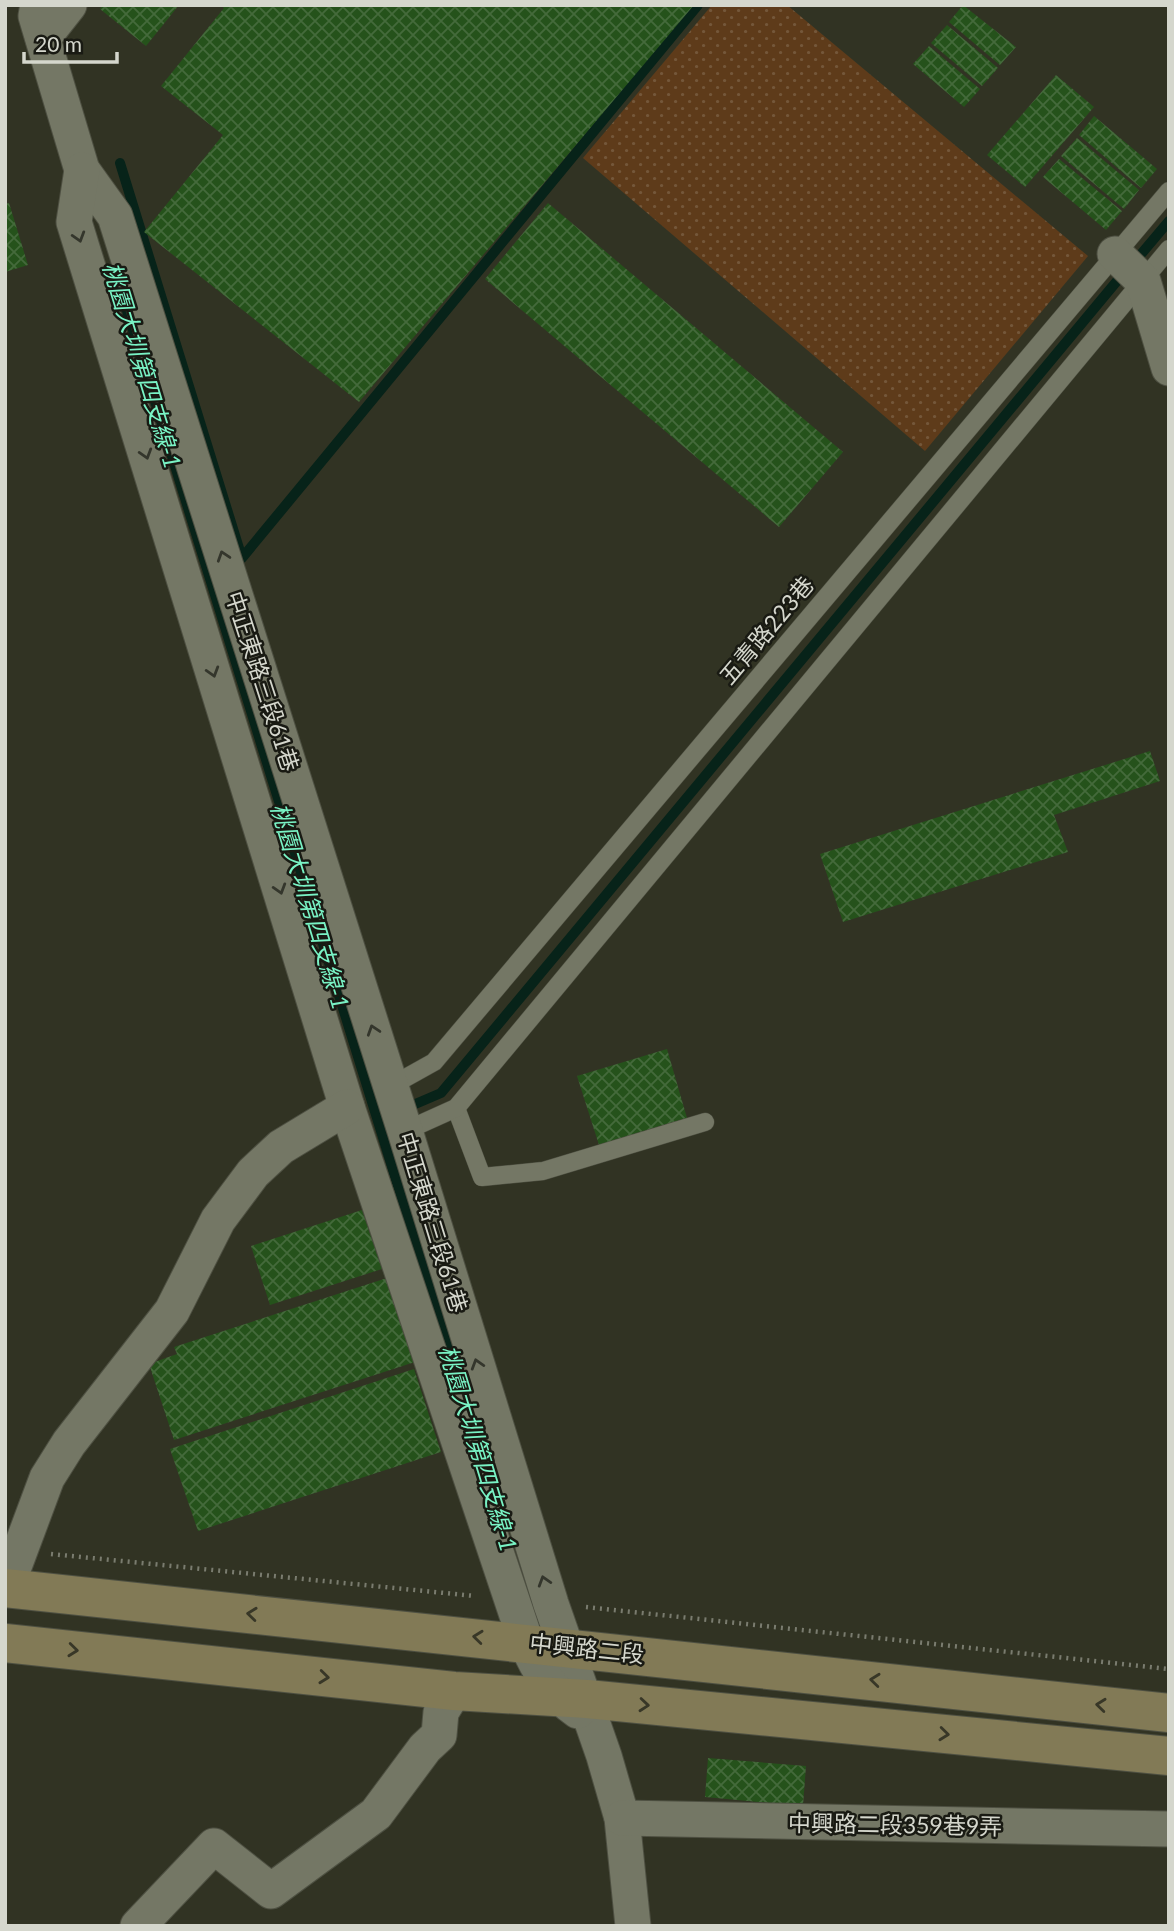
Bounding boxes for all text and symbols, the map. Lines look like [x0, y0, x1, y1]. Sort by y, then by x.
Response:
scale bar [24, 21, 117, 65]
text: 20 m [35, 31, 82, 56]
one-way arrow [71, 230, 85, 243]
water label: 桃園大圳第四支線-1 [98, 258, 188, 472]
one-way arrow [138, 448, 152, 460]
one-way arrow [217, 550, 231, 562]
street label: 五青路223巷 [713, 570, 819, 690]
street label: 中正東路三段61巷 [221, 587, 305, 775]
one-way arrow [205, 665, 219, 677]
water label: 桃園大圳第四支線-1 [266, 799, 356, 1013]
one-way arrow [272, 882, 286, 895]
one-way arrow [366, 1024, 381, 1036]
street label: 中正東路三段61巷 [392, 1128, 474, 1316]
water label: 桃園大圳第四支線-1 [434, 1341, 524, 1555]
one-way arrow [471, 1358, 485, 1370]
one-way arrow [538, 1575, 553, 1587]
one-way arrow [246, 1607, 257, 1622]
street label: 中興路二段 [528, 1628, 646, 1668]
one-way arrow [472, 1630, 483, 1645]
one-way arrow [68, 1642, 79, 1657]
one-way arrow [318, 1669, 330, 1684]
one-way arrow [869, 1673, 880, 1688]
one-way arrow [639, 1697, 650, 1712]
one-way arrow [1095, 1698, 1107, 1713]
one-way arrow [938, 1727, 949, 1742]
street label: 中興路二段359巷9弄 [788, 1808, 1002, 1840]

